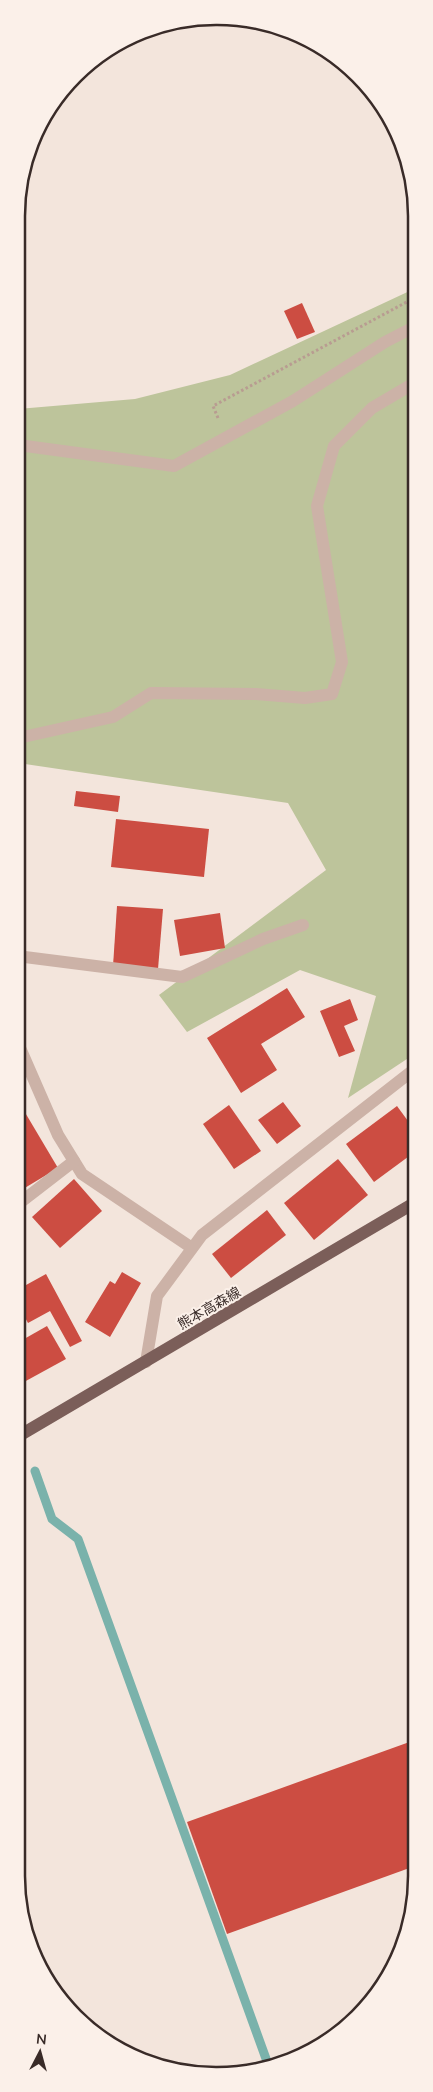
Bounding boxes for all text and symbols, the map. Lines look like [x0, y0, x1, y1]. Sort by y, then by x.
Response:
street label: 熊本高森線 [174, 1283, 244, 1334]
north arrow [15, 2027, 65, 2077]
text: N [35, 2030, 48, 2050]

